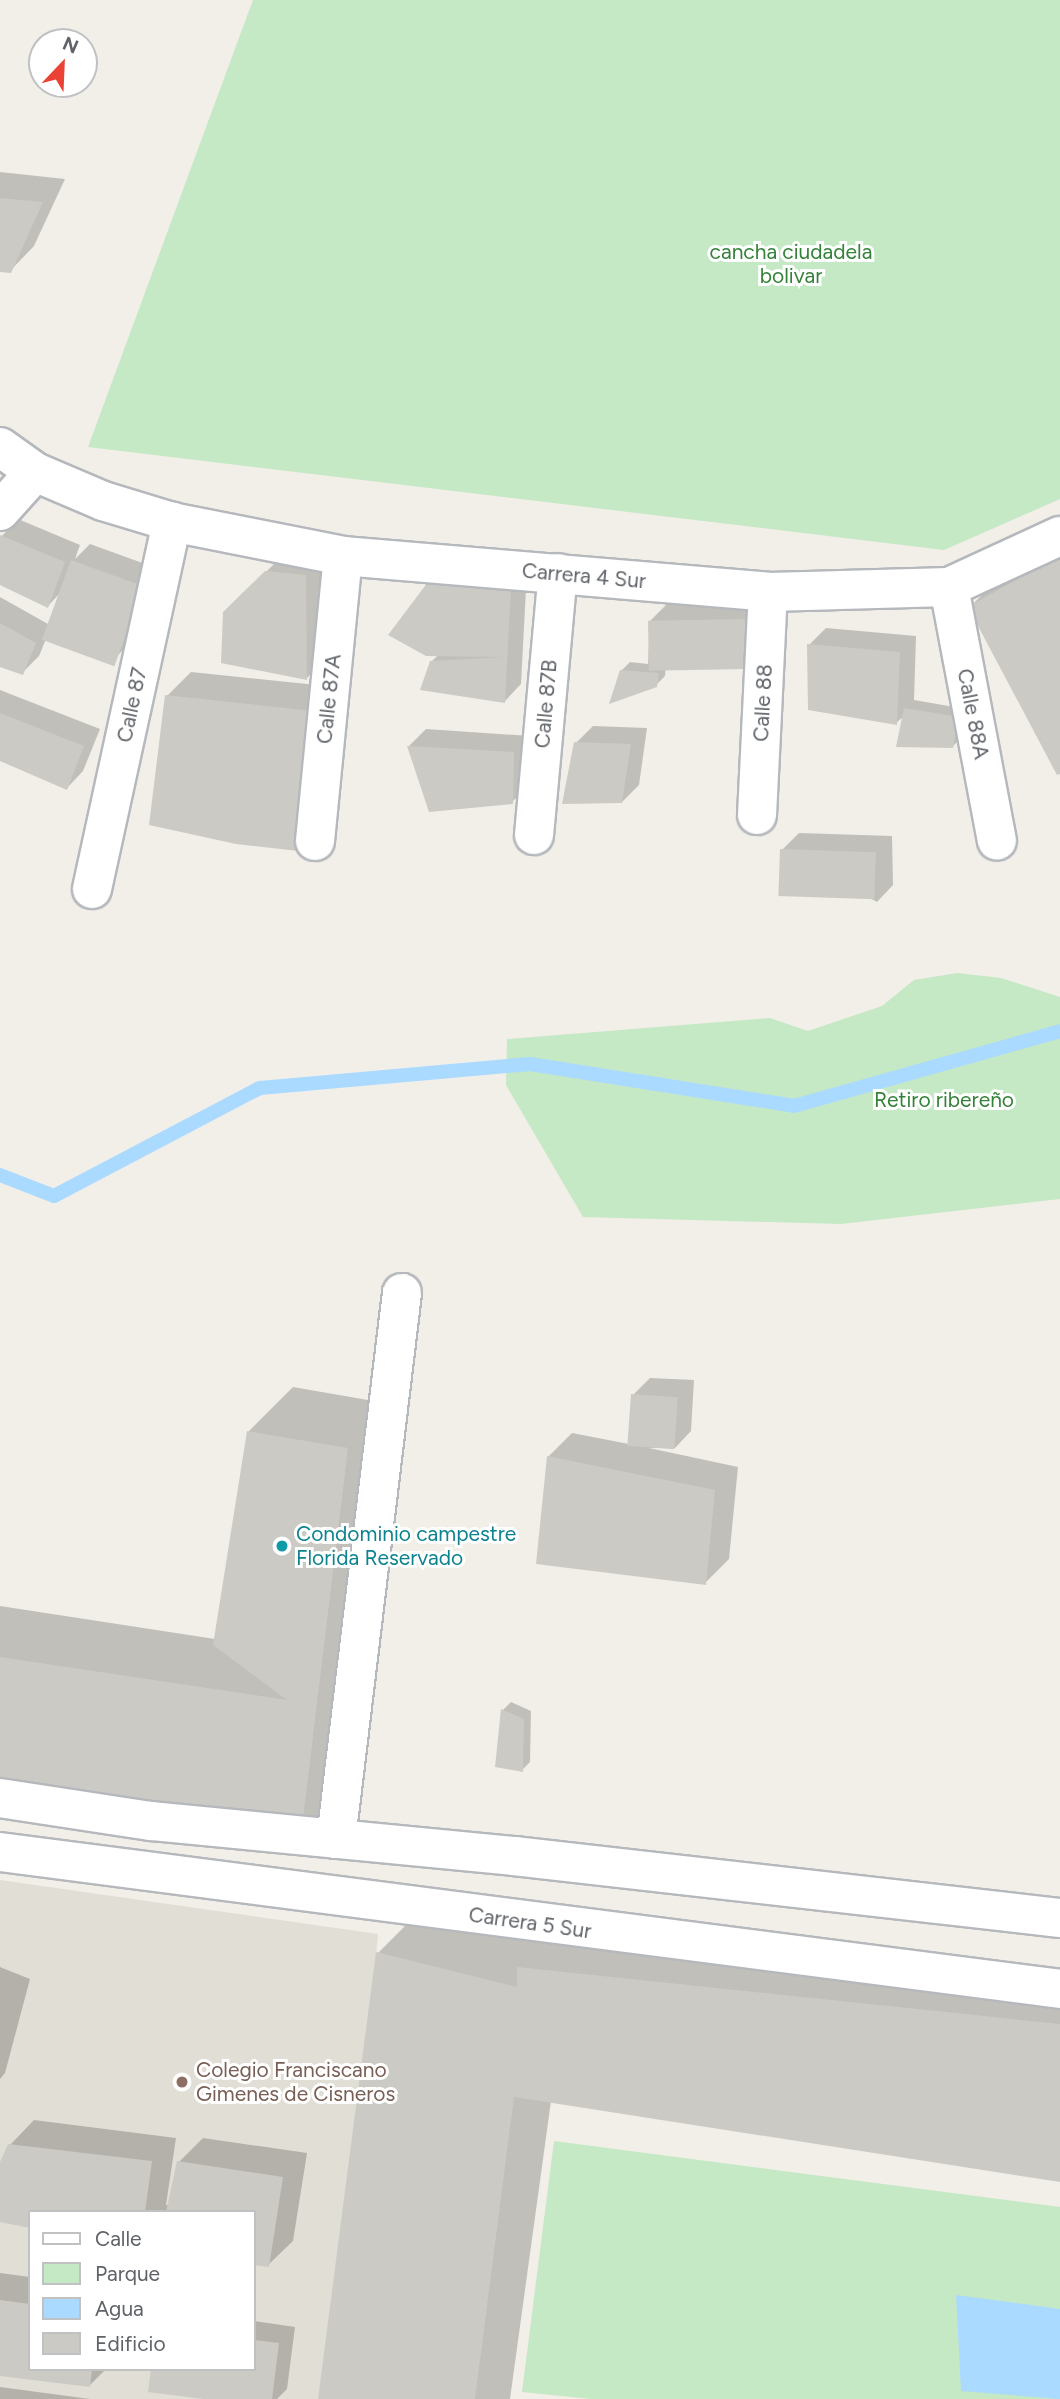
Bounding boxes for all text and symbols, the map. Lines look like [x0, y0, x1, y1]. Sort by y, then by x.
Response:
north arrow [28, 28, 98, 98]
text: N [59, 32, 82, 59]
park label: cancha ciudadela bolivar [710, 239, 872, 289]
street label: Carrera 4 Sur [521, 558, 647, 594]
street label: Calle 87A [312, 653, 346, 745]
street label: Calle 87B [530, 659, 562, 749]
street label: Calle 88 [748, 664, 778, 742]
street label: Calle 87 [112, 665, 152, 745]
street label: Calle 88A [952, 667, 994, 761]
park label: Retiro ribereño [874, 1087, 1014, 1113]
place label: Condominio campestre Florida Reservado [296, 1521, 516, 1571]
marker: Condominio campestre Florida Reservado [274, 1538, 290, 1554]
street label: Carrera 5 Sur [467, 1902, 593, 1944]
place label: Colegio Franciscano Gimenes de Cisneros [196, 2057, 395, 2107]
marker: Colegio Franciscano Gimenes de Cisneros [174, 2074, 190, 2090]
legend [28, 2210, 256, 2371]
text: Calle [95, 2226, 142, 2251]
text: Parque [95, 2261, 160, 2286]
text: Agua [95, 2296, 144, 2321]
text: Edificio [95, 2331, 166, 2356]

